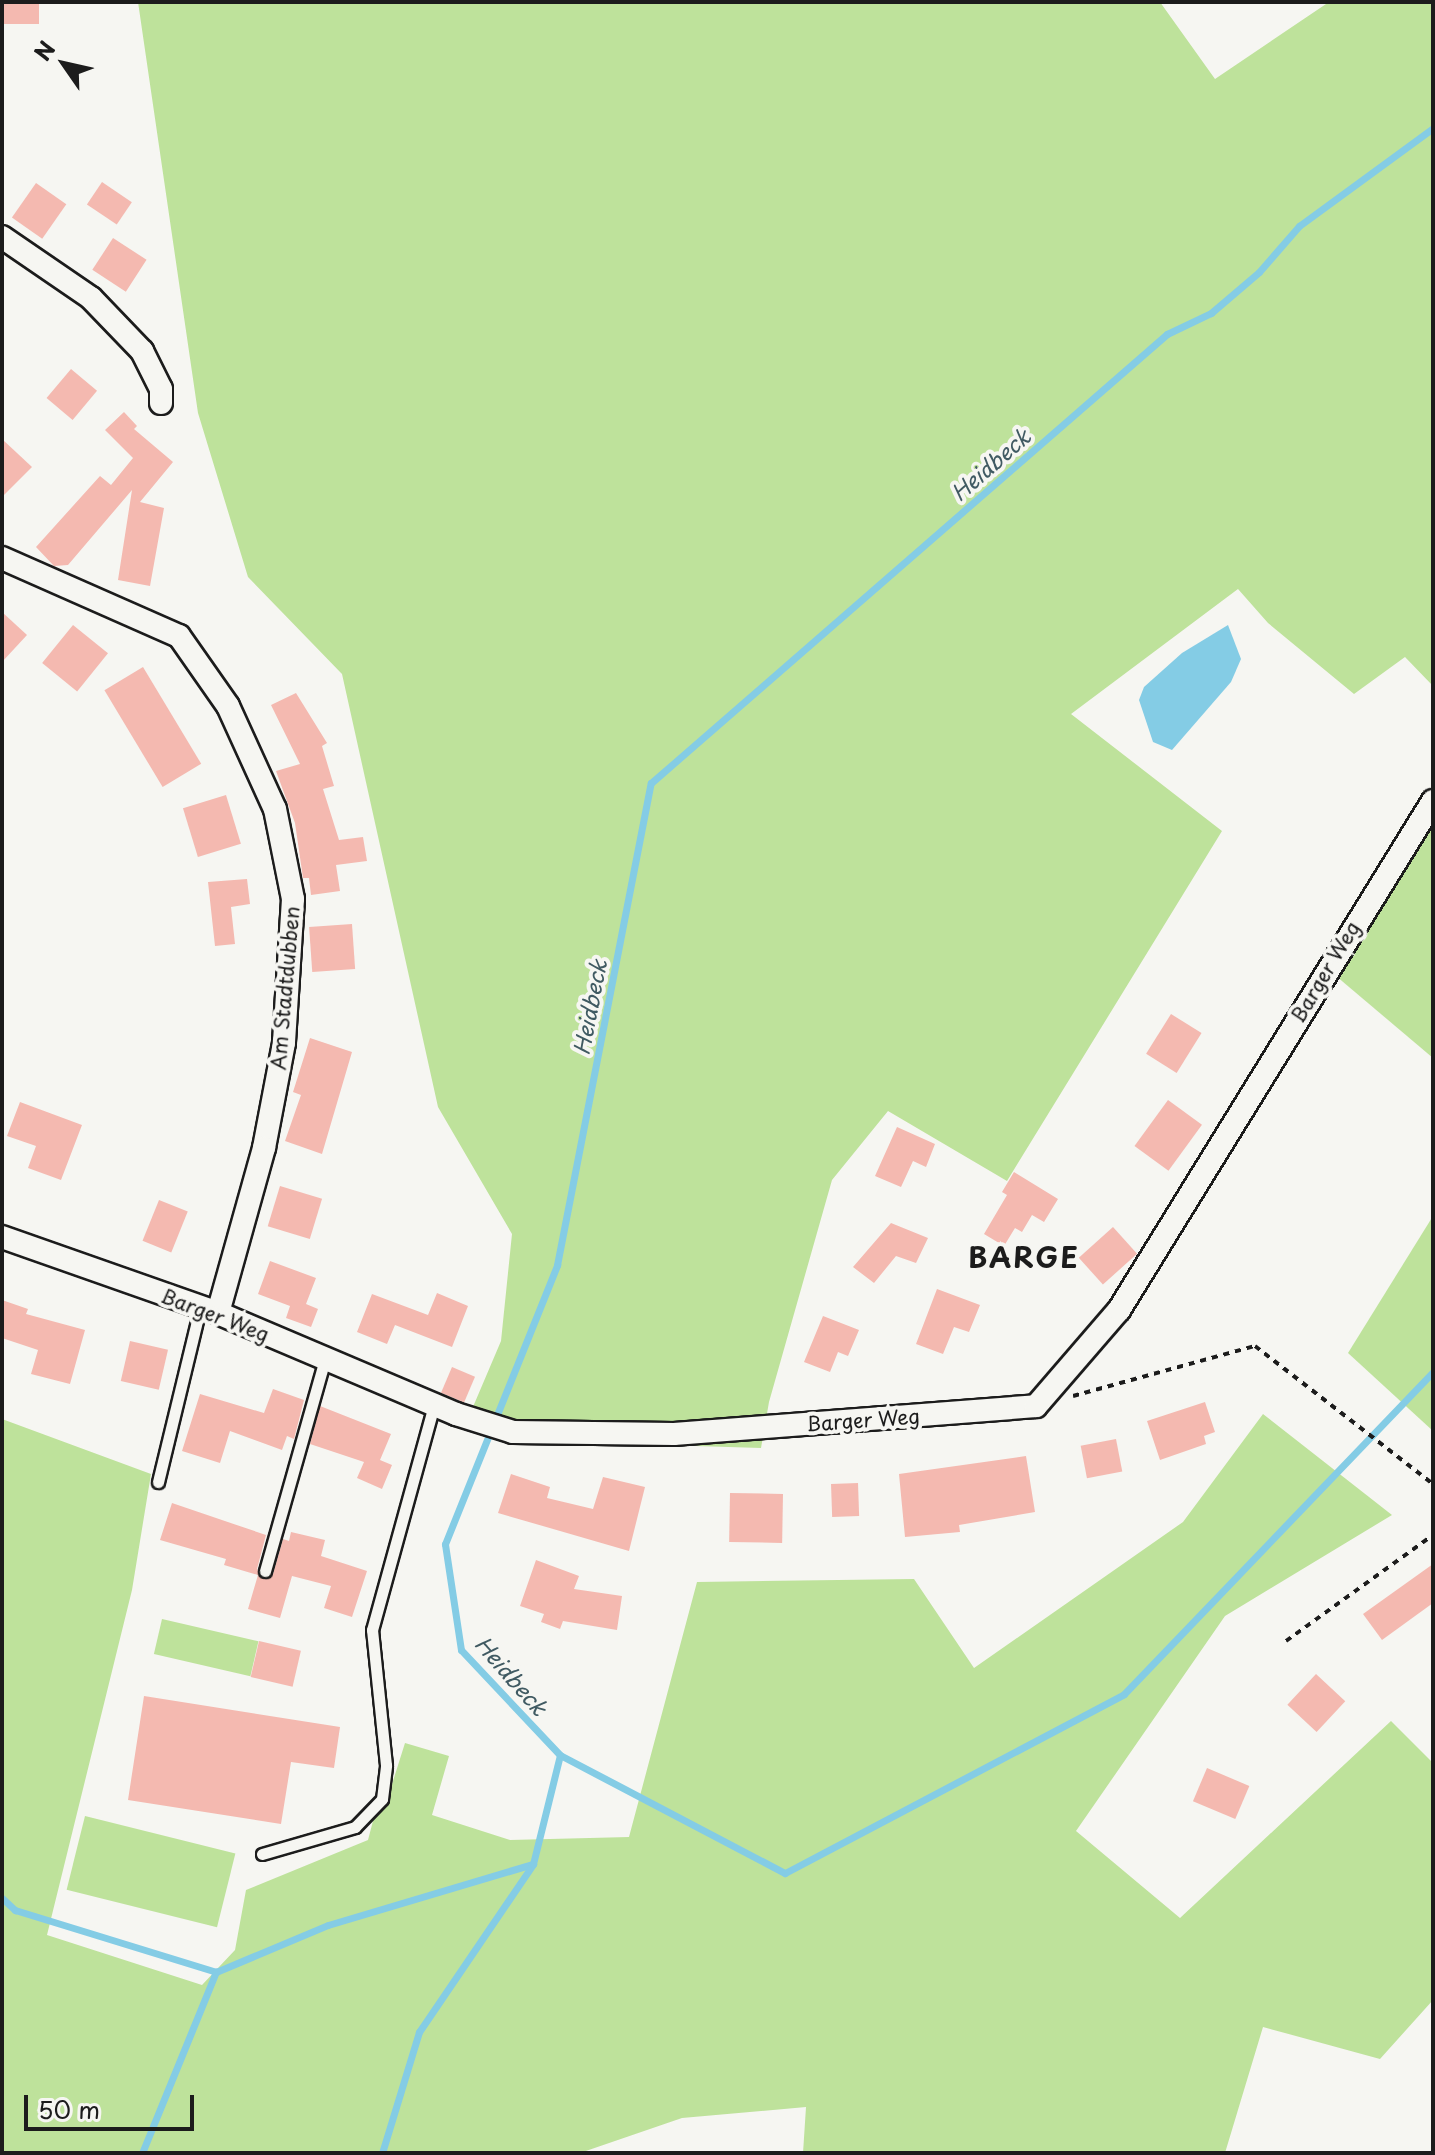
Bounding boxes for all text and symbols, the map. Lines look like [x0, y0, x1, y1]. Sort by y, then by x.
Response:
north arrow [24, 24, 104, 104]
text: N [25, 34, 62, 67]
water label: Heidbeck [945, 422, 1035, 506]
street label: Am Stadtdubben [266, 906, 304, 1070]
street label: Barger Weg [1285, 916, 1365, 1028]
water label: Heidbeck [567, 957, 611, 1057]
district label: BARGE [967, 1240, 1081, 1274]
street label: Barger Weg [157, 1283, 273, 1347]
street label: Barger Weg [805, 1404, 921, 1436]
water label: Heidbeck [470, 1630, 554, 1720]
scale bar [28, 2079, 198, 2129]
text: 50 m [38, 2091, 100, 2127]

